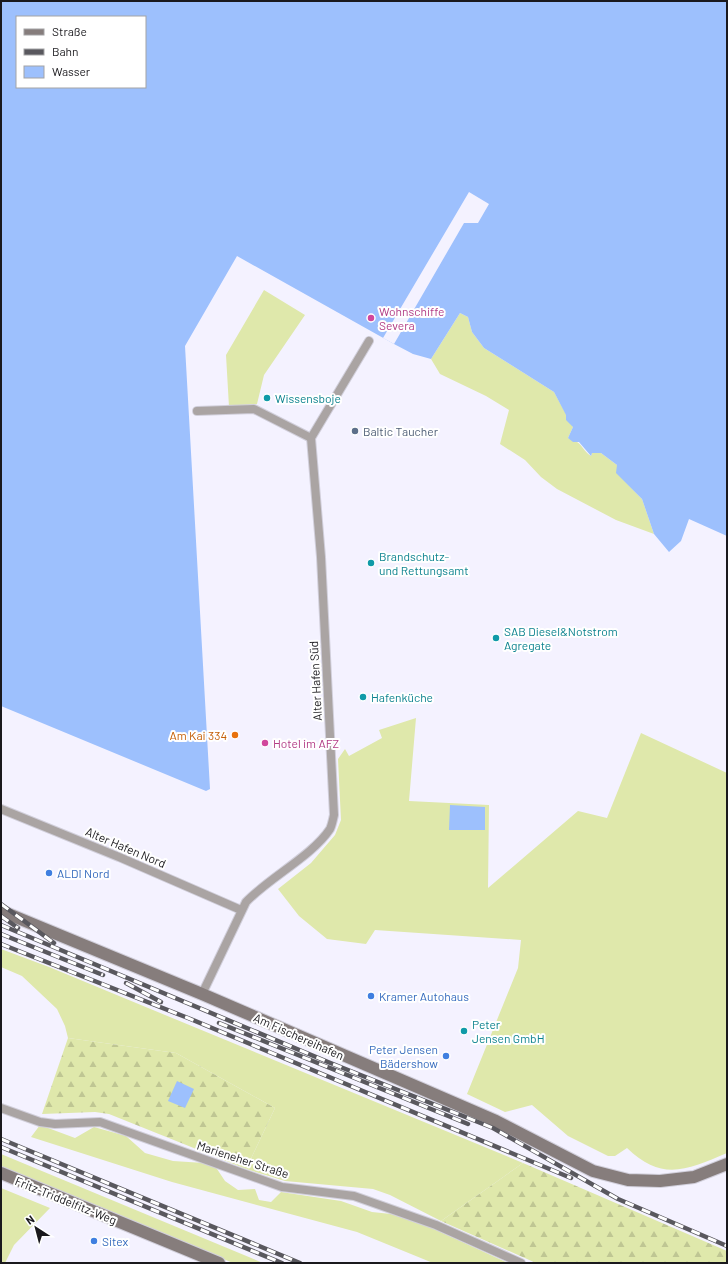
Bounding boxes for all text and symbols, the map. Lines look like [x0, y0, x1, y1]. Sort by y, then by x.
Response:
legend [16, 16, 146, 88]
text: Straße [52, 24, 87, 38]
text: Bahn [52, 44, 79, 58]
text: Wasser [52, 64, 91, 78]
place label: Wohnschiffe Severa [379, 304, 444, 332]
marker: Wohnschiffe Severa [366, 313, 376, 323]
place label: Wissensboje [275, 391, 341, 405]
marker: Wissensboje [262, 393, 272, 403]
place label: Baltic Taucher [363, 424, 439, 438]
marker: Baltic Taucher [350, 426, 360, 436]
place label: Brandschutz- und Rettungsamt [379, 549, 469, 577]
marker: Brandschutz- und Rettungsamt [366, 558, 376, 568]
place label: SAB Diesel&Notstrom Agregate [504, 624, 618, 652]
marker: SAB Diesel&Notstrom Agregate [491, 633, 501, 643]
street label: Alter Hafen Süd [306, 641, 324, 721]
place label: Hafenküche [371, 690, 433, 704]
marker: Hafenküche [358, 692, 368, 702]
place label: Am Kai 334 [169, 728, 227, 742]
marker: Am Kai 334 [230, 730, 240, 740]
place label: Hotel im AFZ [273, 736, 339, 750]
marker: Hotel im AFZ [260, 738, 270, 748]
street label: Alter Hafen Nord [84, 824, 168, 870]
place label: ALDI Nord [57, 866, 110, 880]
marker: ALDI Nord [44, 868, 54, 878]
place label: Kramer Autohaus [379, 989, 469, 1003]
marker: Kramer Autohaus [366, 991, 376, 1001]
street label: Am Fischereihafen [252, 1010, 346, 1062]
place label: Peter Jensen GmbH [472, 1017, 545, 1045]
marker: Peter Jensen GmbH [459, 1026, 469, 1036]
place label: Peter Jensen Bädershow [369, 1042, 438, 1070]
marker: Peter Jensen Bädershow [441, 1051, 451, 1061]
street label: Marieneher Straße [195, 1138, 291, 1180]
street label: Fritz-Triddelfitz-Weg [13, 1173, 119, 1227]
north arrow [16, 1208, 56, 1248]
text: N [23, 1212, 37, 1227]
place label: Sitex [102, 1234, 128, 1248]
marker: Sitex [89, 1236, 99, 1246]

